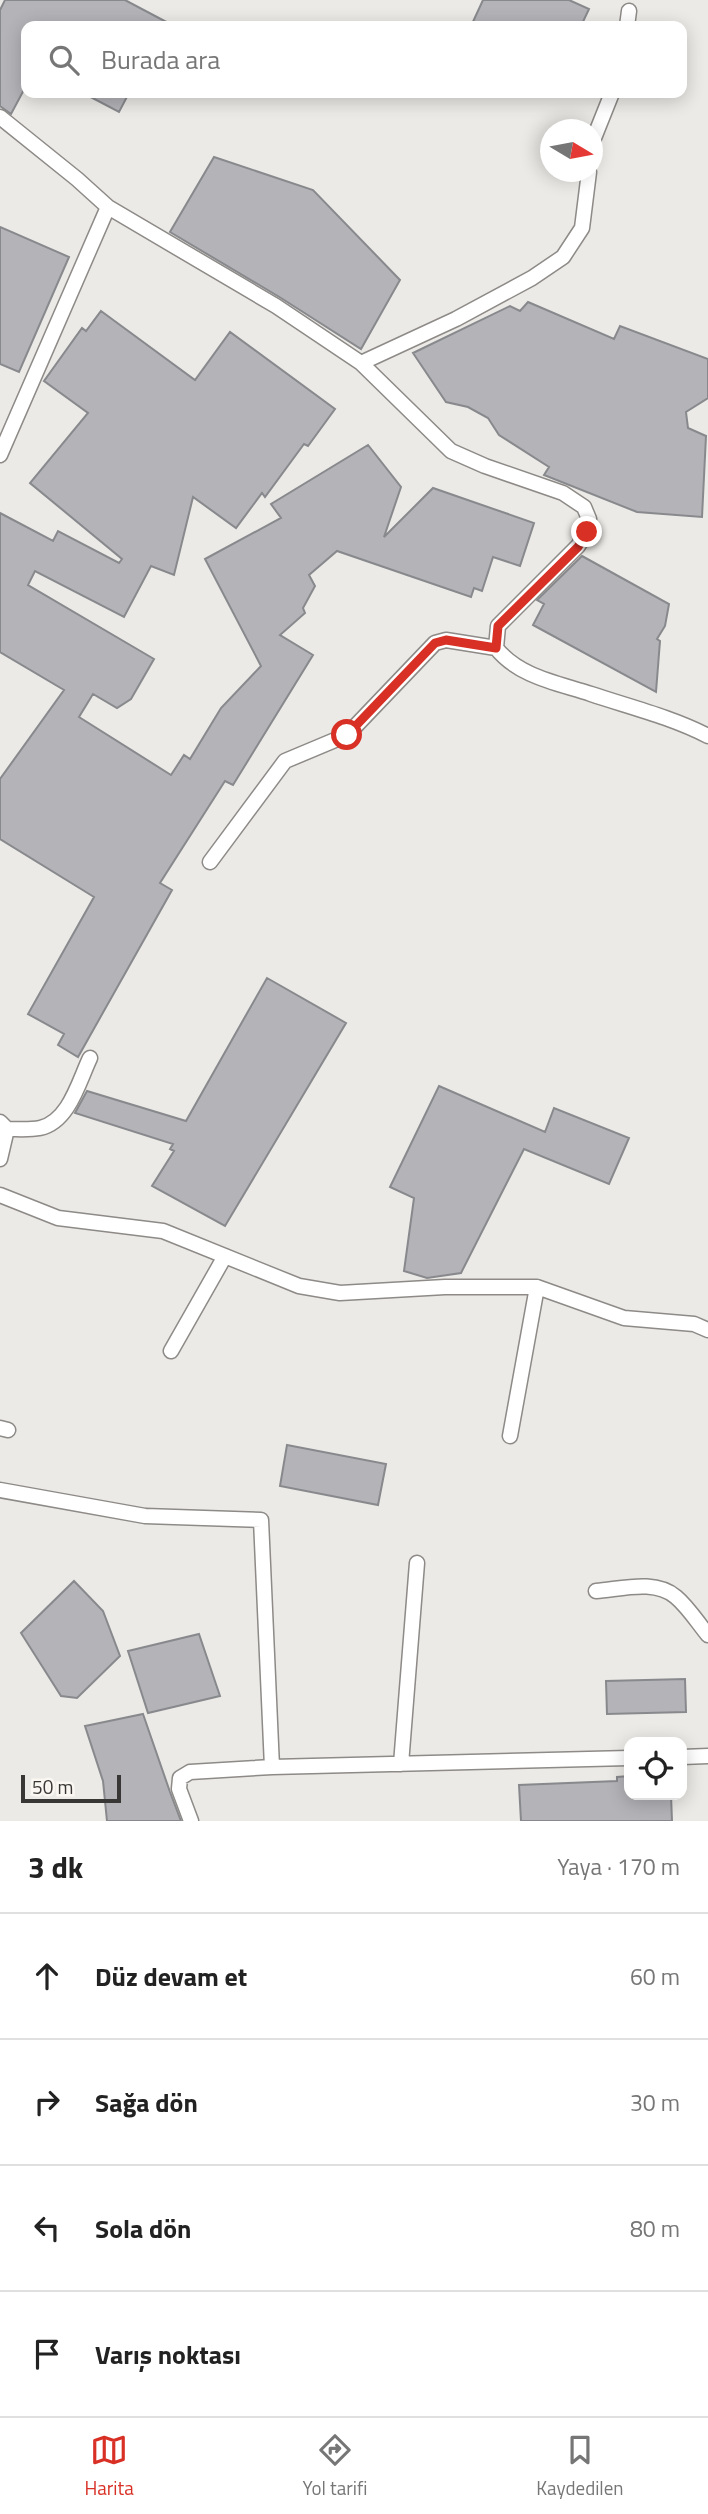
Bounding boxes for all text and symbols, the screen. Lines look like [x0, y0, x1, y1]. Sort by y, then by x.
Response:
search box [21, 21, 687, 98]
text: Burada ara [101, 40, 220, 79]
icon: search [45, 41, 83, 79]
north arrow [540, 119, 603, 182]
route end [571, 516, 602, 547]
route start [331, 719, 362, 750]
map controls [624, 1737, 687, 1800]
button: locate [624, 1737, 687, 1800]
scale bar [21, 1772, 121, 1804]
text: 50 m [32, 1772, 73, 1801]
text: 3 dk [28, 1844, 83, 1890]
text: Yaya · 170 m [557, 1849, 680, 1884]
icon: ahead [28, 1957, 66, 1995]
text: Düz devam et [95, 1957, 247, 1996]
text: 60 m [630, 1959, 680, 1994]
icon: right [28, 2083, 66, 2121]
text: Sağa dön [95, 2083, 198, 2122]
text: 30 m [630, 2085, 680, 2120]
icon: left [28, 2209, 66, 2247]
text: Sola dön [95, 2209, 192, 2248]
text: 80 m [630, 2211, 680, 2246]
icon: arrive [28, 2335, 66, 2373]
text: Varış noktası [95, 2335, 241, 2374]
tab: Harita [84, 2431, 134, 2502]
tab: Yol tarifi [303, 2431, 367, 2502]
tab: Kaydedilen [536, 2431, 624, 2502]

